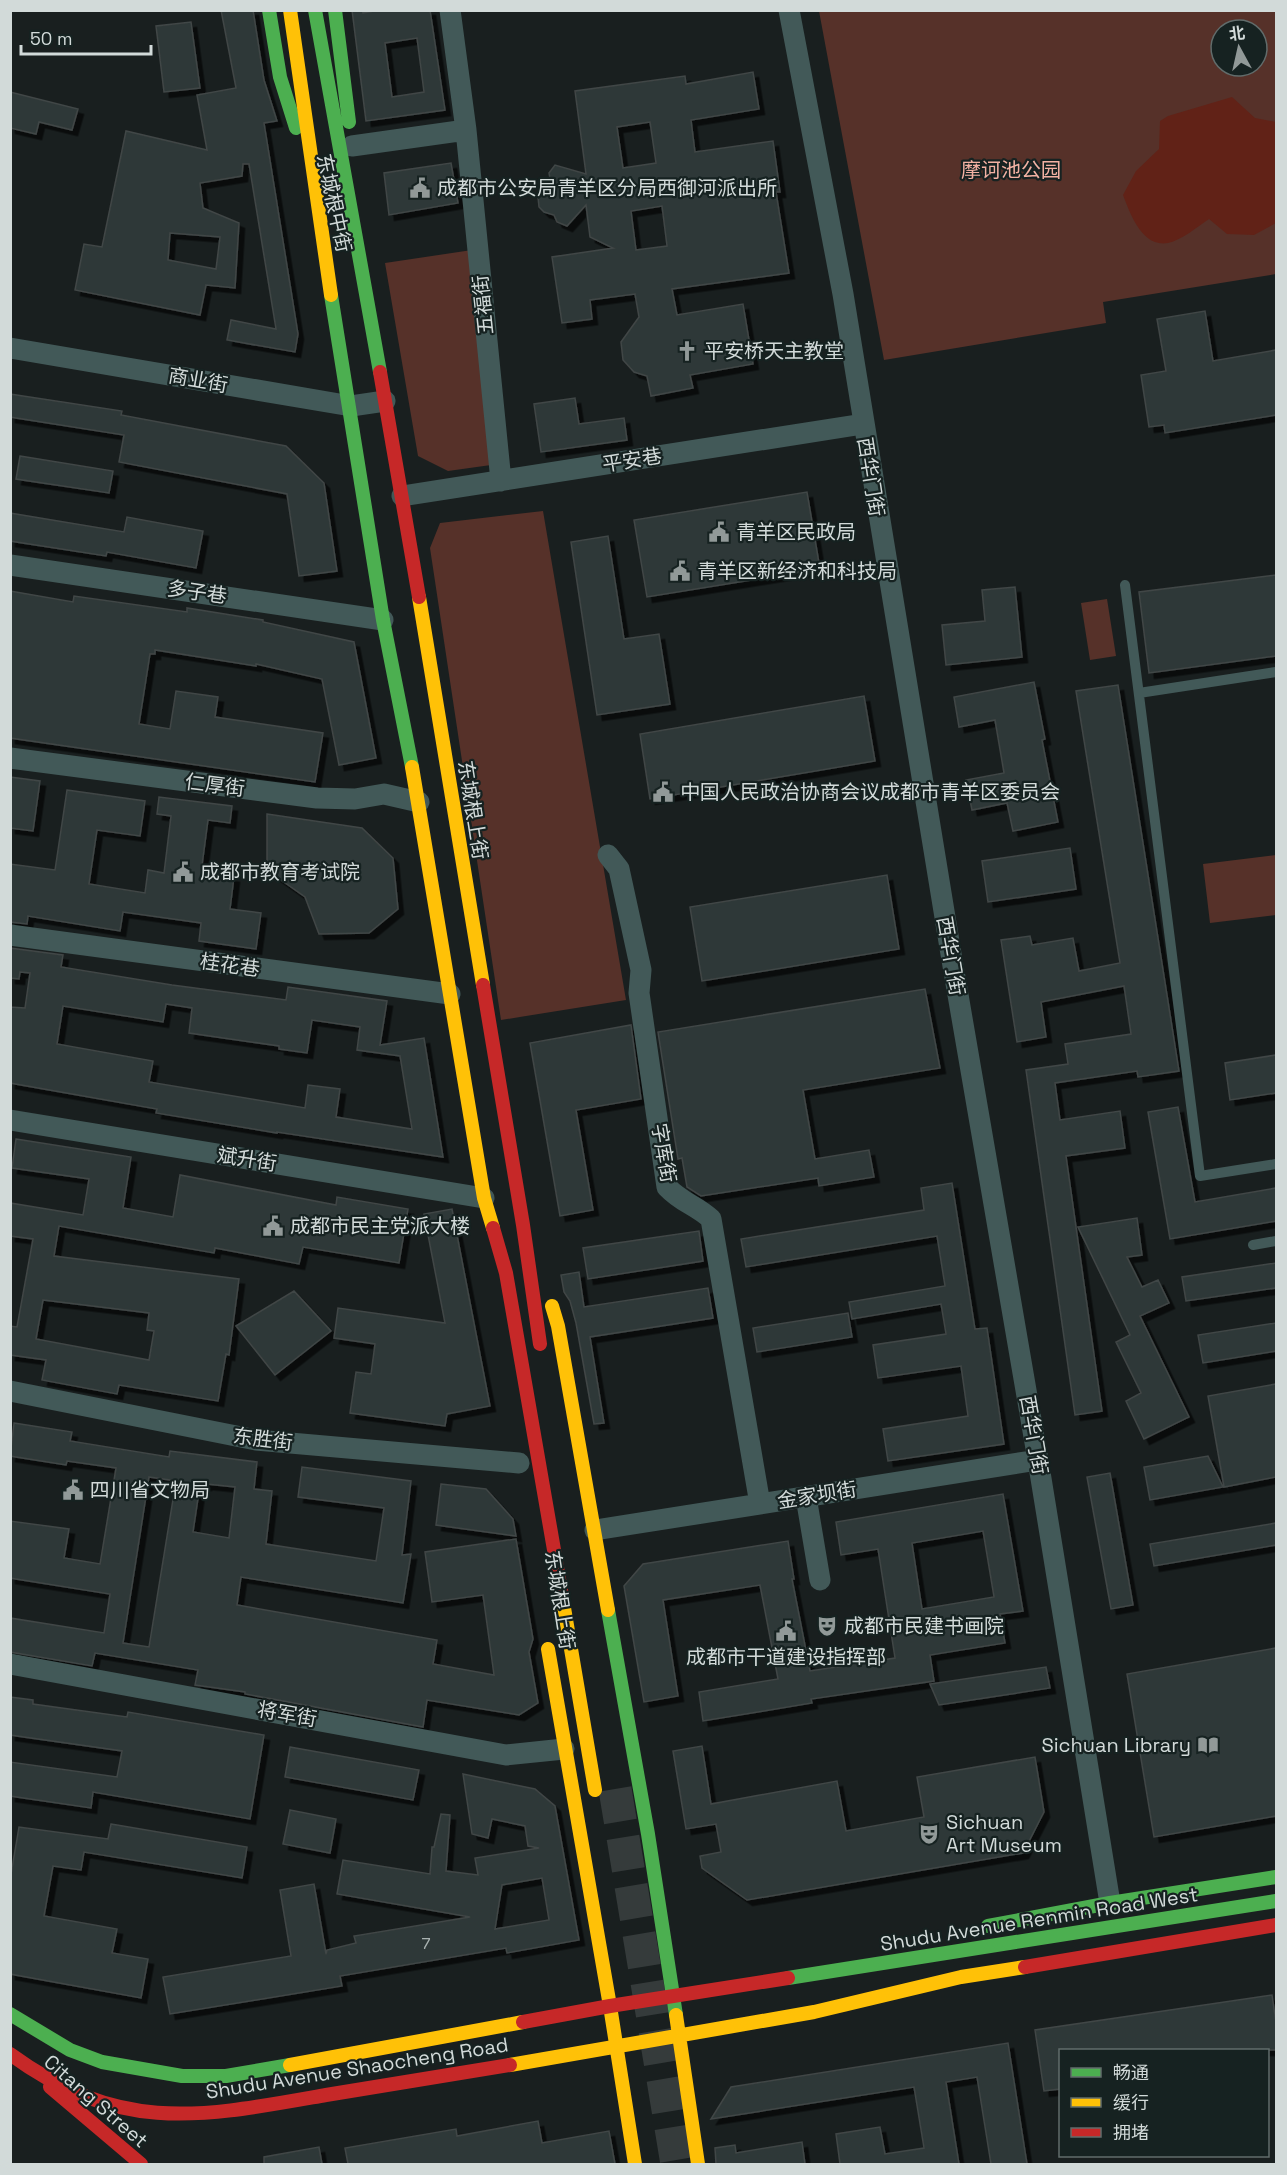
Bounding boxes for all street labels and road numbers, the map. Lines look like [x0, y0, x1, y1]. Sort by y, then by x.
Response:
street label: 东城根中街 [311, 151, 357, 255]
street label: 五福街 [467, 274, 499, 336]
street label: 商业街 [166, 362, 230, 398]
street label: 西华门街 [852, 435, 890, 519]
street label: 平安巷 [600, 442, 664, 478]
street label: 多子巷 [165, 575, 229, 609]
street label: 东城根上街 [452, 759, 494, 861]
street label: 仁厚街 [184, 768, 246, 802]
street label: 西华门街 [931, 914, 971, 998]
street label: 桂花巷 [198, 948, 262, 982]
street label: 字库街 [646, 1121, 682, 1185]
street label: 斌升街 [215, 1141, 279, 1177]
street label: 西华门街 [1014, 1393, 1054, 1477]
street label: 东胜街 [232, 1422, 294, 1456]
street label: 金家坝街 [775, 1476, 859, 1514]
street label: 东城根上街 [539, 1549, 581, 1651]
street label: 将军街 [255, 1696, 319, 1732]
street label: Shudu Avenue Renmin Road West [878, 1881, 1200, 1957]
street label: Shudu Avenue Shaocheng Road [204, 2031, 510, 2105]
street label: Citang Street [39, 2049, 153, 2153]

